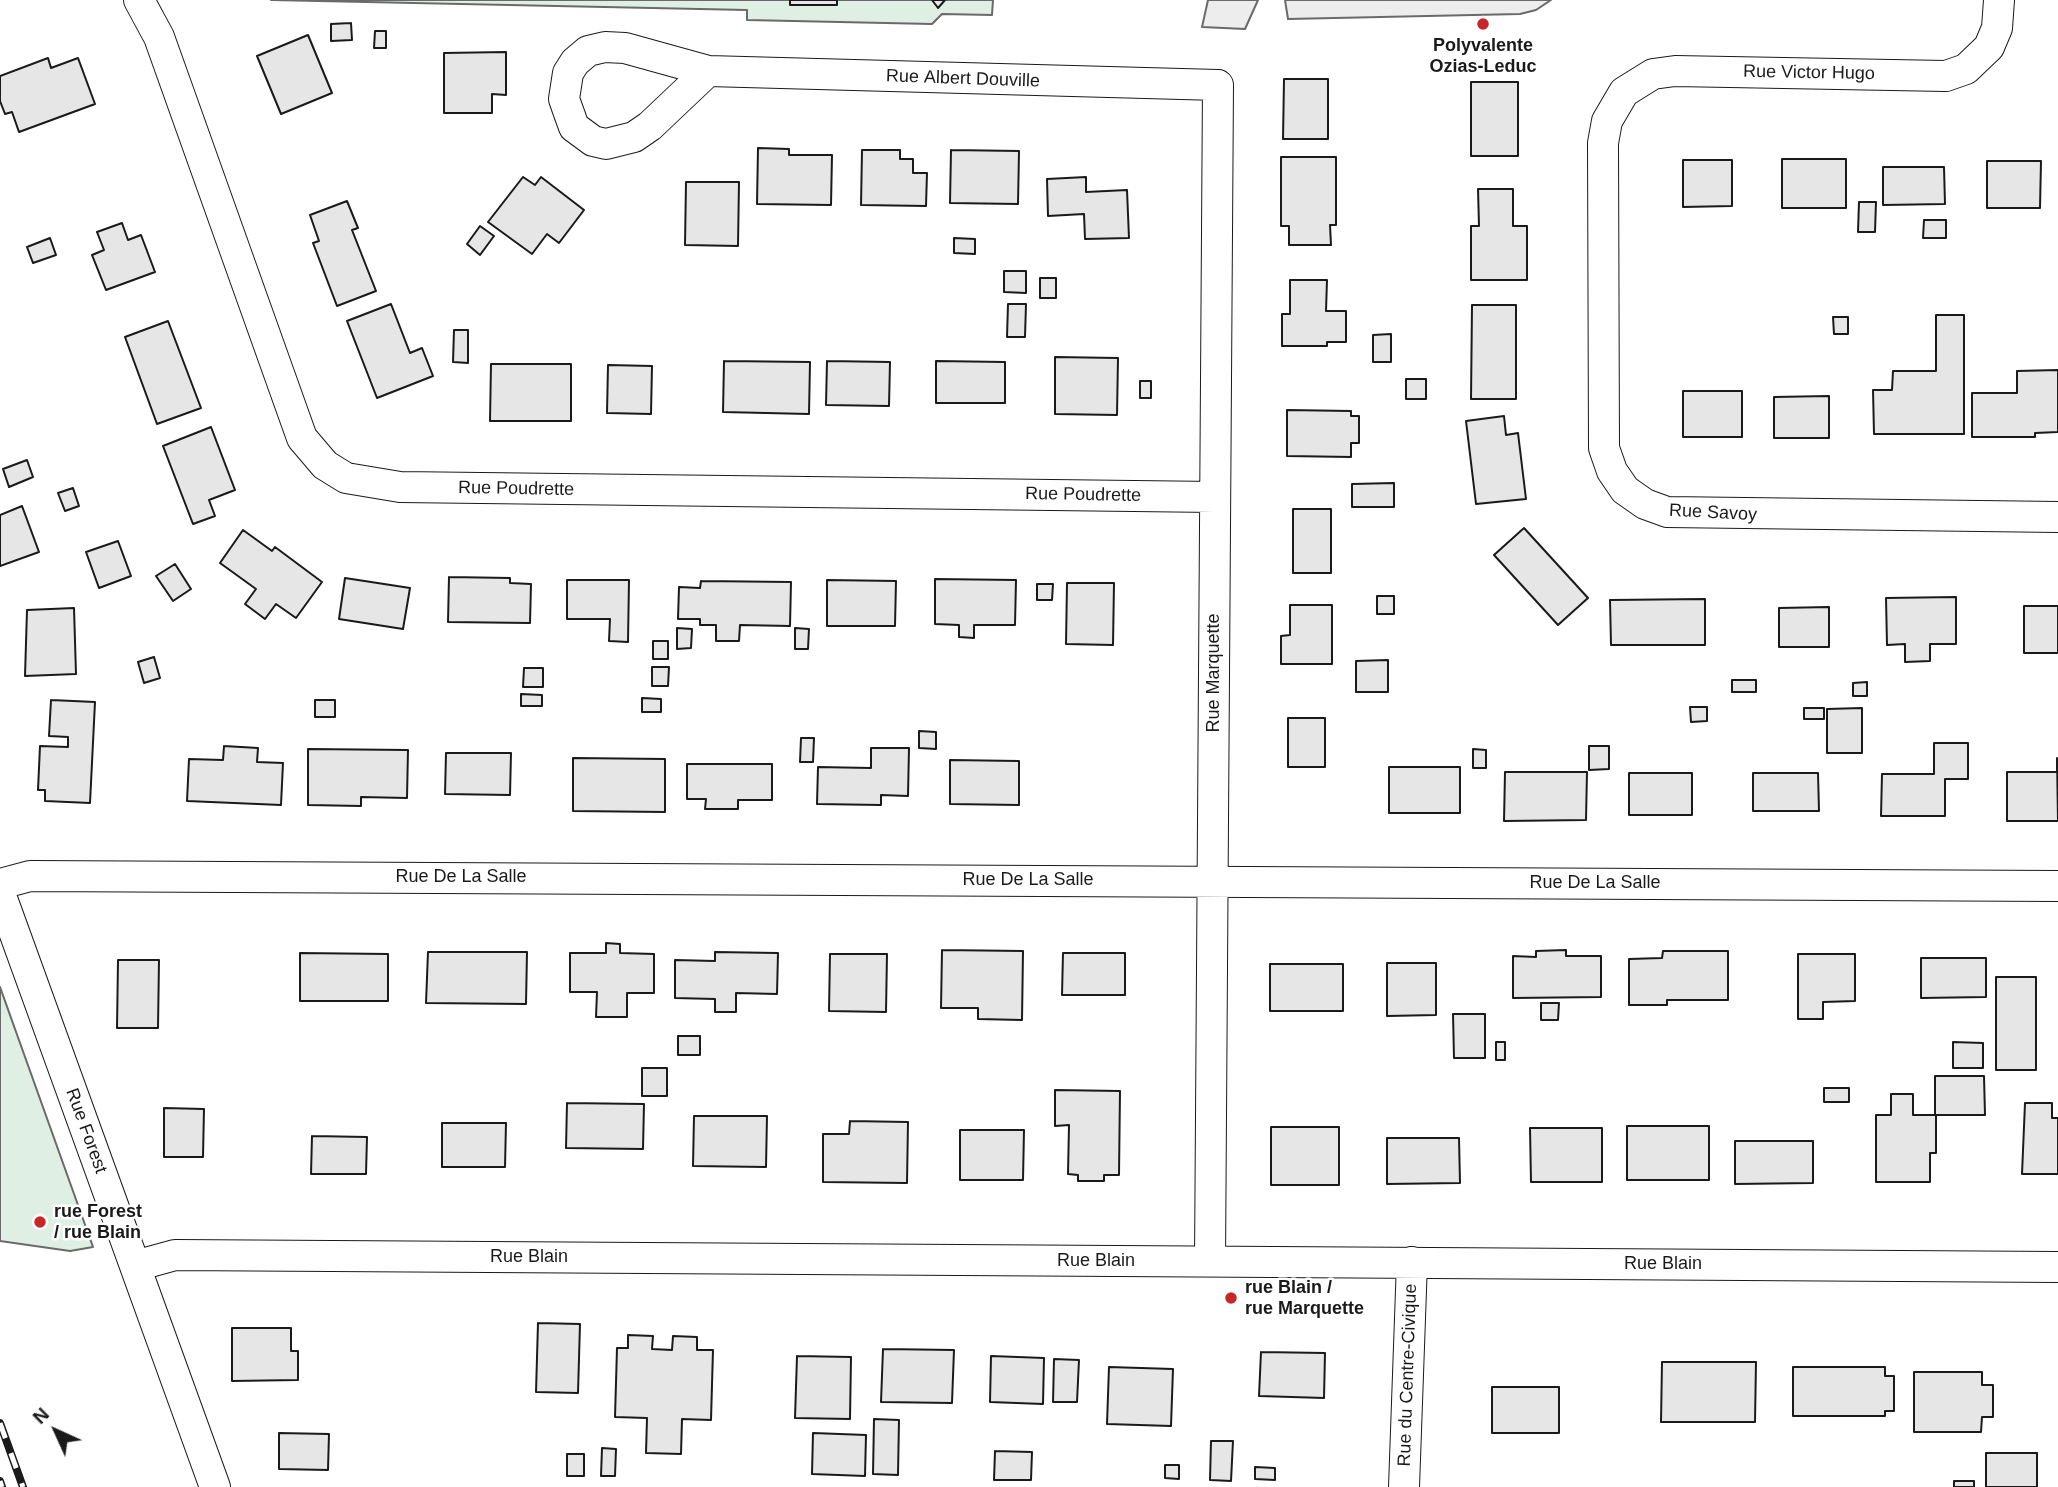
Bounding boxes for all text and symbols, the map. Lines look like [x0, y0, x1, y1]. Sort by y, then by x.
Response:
marker: Polyvalente Ozias-Leduc [1475, 16, 1491, 32]
place label: Polyvalente Ozias-Leduc [1429, 35, 1537, 78]
street label: Rue Victor Hugo [1743, 61, 1875, 85]
street label: Rue Albert Douville [886, 66, 1040, 92]
street label: Rue Poudrette [458, 477, 574, 501]
street label: Rue Poudrette [1025, 483, 1141, 507]
street label: Rue Savoy [1668, 500, 1758, 526]
street label: Rue Marquette [1203, 613, 1225, 733]
street label: Rue De La Salle [395, 866, 527, 888]
street label: Rue De La Salle [962, 869, 1094, 891]
street label: Rue De La Salle [1529, 872, 1661, 894]
street label: Rue Forest [61, 1085, 111, 1177]
place label: rue Forest / rue Blain [54, 1201, 142, 1244]
marker: rue Forest / rue Blain [32, 1214, 48, 1230]
street label: Rue Blain [490, 1246, 568, 1268]
street label: Rue Blain [1057, 1250, 1135, 1272]
street label: Rue Blain [1624, 1253, 1702, 1275]
place label: rue Blain / rue Marquette [1245, 1277, 1364, 1320]
street label: Rue du Centre-Civique [1394, 1283, 1422, 1467]
marker: rue Blain / rue Marquette [1223, 1290, 1239, 1306]
north arrow [21, 1396, 91, 1466]
text: N [29, 1404, 53, 1428]

